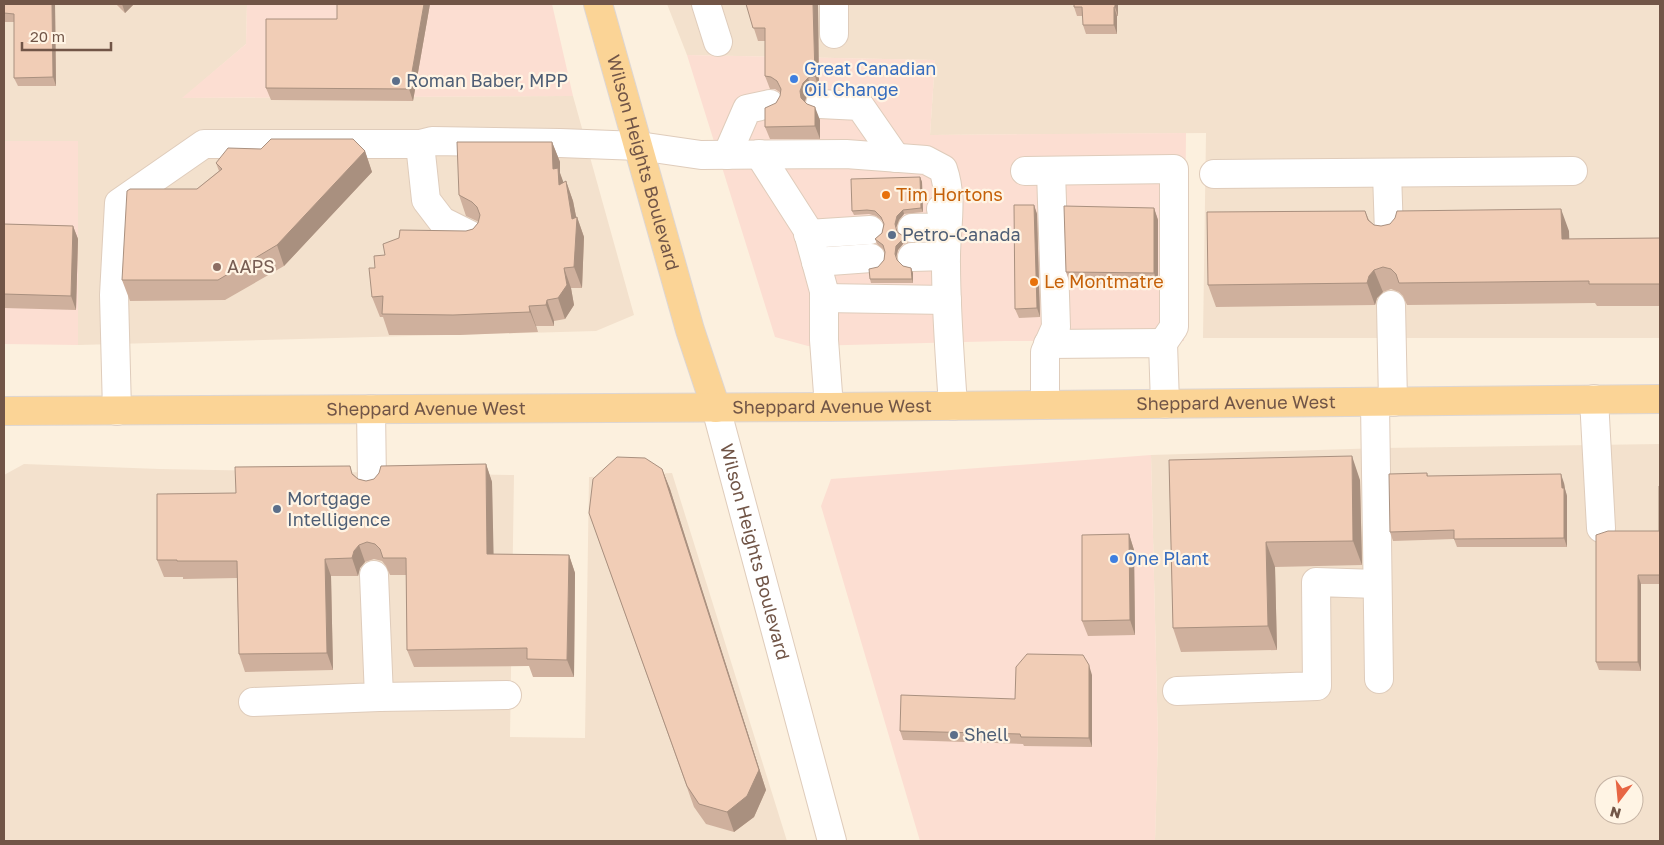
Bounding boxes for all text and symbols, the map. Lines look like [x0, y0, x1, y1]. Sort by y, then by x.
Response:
scale bar [22, 20, 111, 52]
text: 20 m [30, 27, 65, 45]
street label: Wilson Heights Boulevard [603, 52, 685, 273]
place label: Great Canadian Oil Change [804, 57, 936, 100]
place label: Roman Baber, MPP [406, 69, 568, 91]
marker: Great Canadian Oil Change [788, 73, 800, 85]
marker: Roman Baber, MPP [390, 75, 402, 87]
place label: Tim Hortons [896, 183, 1003, 205]
marker: Tim Hortons [880, 189, 892, 201]
place label: Petro-Canada [902, 223, 1021, 245]
marker: Petro-Canada [886, 229, 898, 241]
place label: AAPS [227, 255, 275, 277]
marker: AAPS [211, 261, 223, 273]
place label: Le Montmatre [1044, 270, 1164, 292]
marker: Le Montmatre [1028, 276, 1040, 288]
street label: Sheppard Avenue West [1136, 390, 1336, 414]
street label: Sheppard Avenue West [732, 394, 932, 417]
street label: Sheppard Avenue West [326, 396, 526, 419]
street label: Wilson Heights Boulevard [716, 441, 795, 662]
place label: Mortgage Intelligence [287, 487, 390, 530]
marker: Mortgage Intelligence [271, 503, 283, 515]
place label: One Plant [1124, 547, 1209, 569]
marker: One Plant [1108, 553, 1120, 565]
place label: Shell [964, 723, 1009, 745]
marker: Shell [948, 729, 960, 741]
north arrow [1594, 775, 1644, 825]
text: N [1608, 803, 1623, 823]

